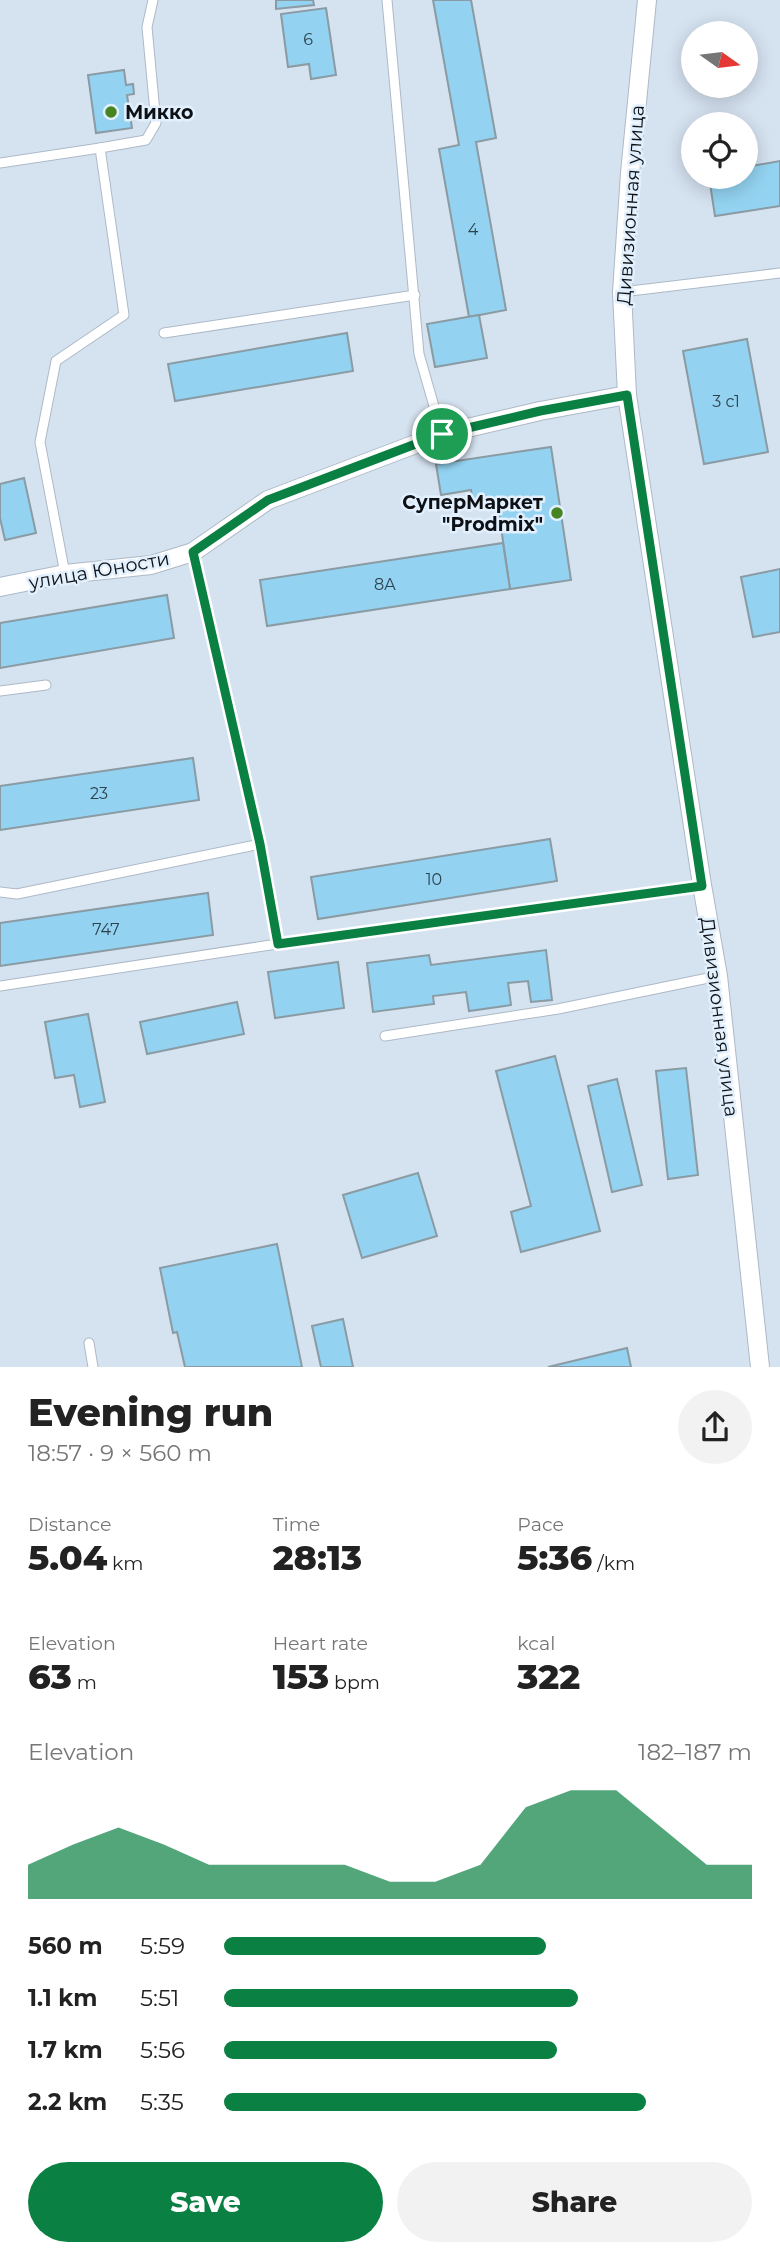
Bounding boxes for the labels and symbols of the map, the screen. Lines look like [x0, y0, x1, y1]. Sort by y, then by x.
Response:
north arrow [681, 21, 758, 98]
house number: 6 [303, 30, 313, 49]
place label: Микко [125, 101, 193, 124]
marker: Микко [103, 104, 119, 120]
street label: Дивизионная улица [612, 104, 649, 306]
house number: 4 [468, 220, 479, 239]
house number: 3 с1 [712, 392, 740, 411]
pin [412, 404, 472, 464]
place label: СуперМаркет "Prodmix" [402, 491, 544, 536]
marker: СуперМаркет "Prodmix" [549, 505, 565, 521]
street label: улица Юности [26, 547, 171, 594]
house number: 8А [374, 575, 396, 594]
house number: 23 [90, 784, 108, 803]
house number: 10 [426, 870, 442, 889]
street label: Дивизионная улица [696, 916, 743, 1118]
house number: 747 [92, 920, 120, 939]

